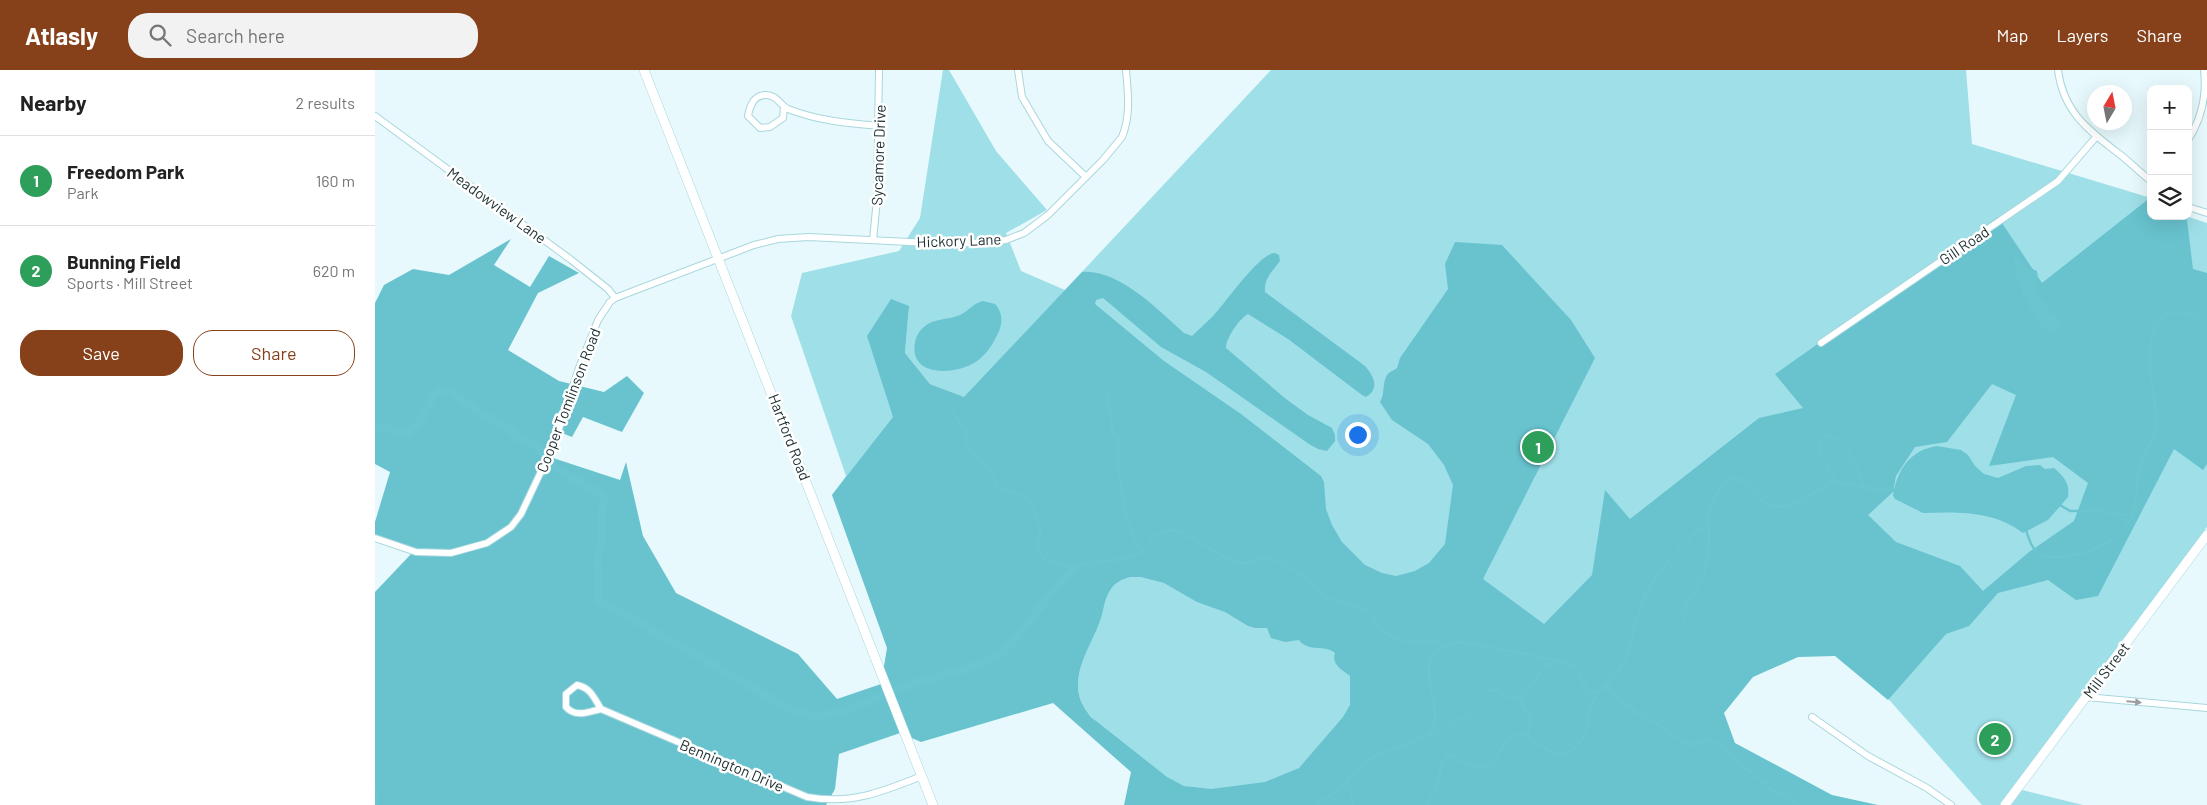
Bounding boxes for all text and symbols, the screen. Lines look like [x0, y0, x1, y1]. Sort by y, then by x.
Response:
search box [128, 13, 478, 58]
text: Atlasly [25, 21, 98, 50]
icon: search [146, 21, 174, 49]
text: Search here [186, 24, 285, 47]
text: Map [1996, 24, 2028, 46]
text: Layers [2056, 24, 2109, 46]
text: Share [2137, 24, 2182, 46]
north arrow [2087, 85, 2132, 130]
map controls [2147, 85, 2192, 220]
button: + [2147, 85, 2192, 130]
text: Nearby [20, 90, 86, 115]
text: 2 results [296, 93, 355, 112]
street label: Sycamore Drive [867, 104, 889, 206]
button: − [2147, 130, 2192, 175]
text: Freedom Park [67, 160, 185, 183]
street label: Meadowview Lane [444, 163, 550, 247]
text: 1 [33, 171, 39, 190]
text: 160 m [316, 171, 355, 190]
button: layers [2147, 175, 2192, 220]
text: Park [67, 183, 98, 202]
street label: Gill Road [1936, 222, 1992, 268]
street label: Hickory Lane [916, 230, 1002, 250]
text: Bunning Field [67, 250, 181, 273]
text: 2 [32, 261, 40, 280]
text: 620 m [313, 261, 355, 280]
text: Sports · Mill Street [67, 273, 193, 292]
street label: Cooper Tomlinson Road [532, 325, 604, 475]
button: Save [20, 330, 183, 376]
button: Share [193, 330, 355, 376]
street label: Hartford Road [765, 391, 815, 483]
your location [1345, 422, 1371, 448]
pin: 1 [1522, 428, 1554, 466]
street label: Mill Street [2079, 638, 2133, 702]
one-way arrow [2126, 698, 2142, 706]
pin: 2 [1979, 720, 2011, 758]
street label: Bennington Drive [677, 735, 787, 795]

